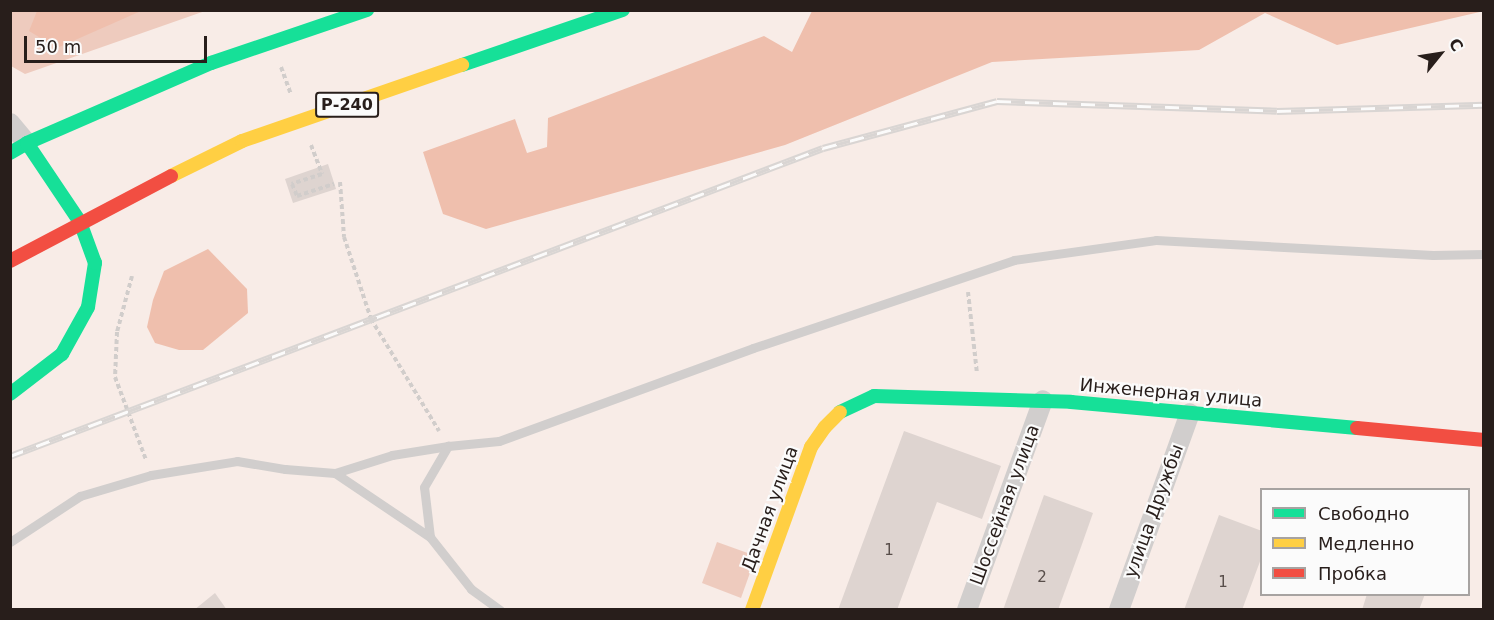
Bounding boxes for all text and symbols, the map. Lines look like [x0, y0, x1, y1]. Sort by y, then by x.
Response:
scale bar [27, 24, 210, 62]
north arrow [1410, 24, 1470, 84]
text: С [1445, 35, 1467, 55]
text: 50 m [35, 36, 81, 57]
road number: Р-240 [314, 92, 380, 118]
street label: Инженерная улица [1079, 374, 1263, 412]
street label: Шоссейная улица [966, 422, 1044, 588]
street label: улица Дружбы [1120, 441, 1188, 581]
street label: Дачная улица [737, 443, 803, 575]
legend [1260, 488, 1470, 596]
text: Свободно [1318, 503, 1410, 524]
text: Медленно [1318, 533, 1414, 554]
house number: 1 [884, 542, 894, 560]
text: Пробка [1318, 563, 1387, 584]
house number: 2 [1037, 569, 1047, 587]
house number: 1 [1218, 574, 1228, 592]

